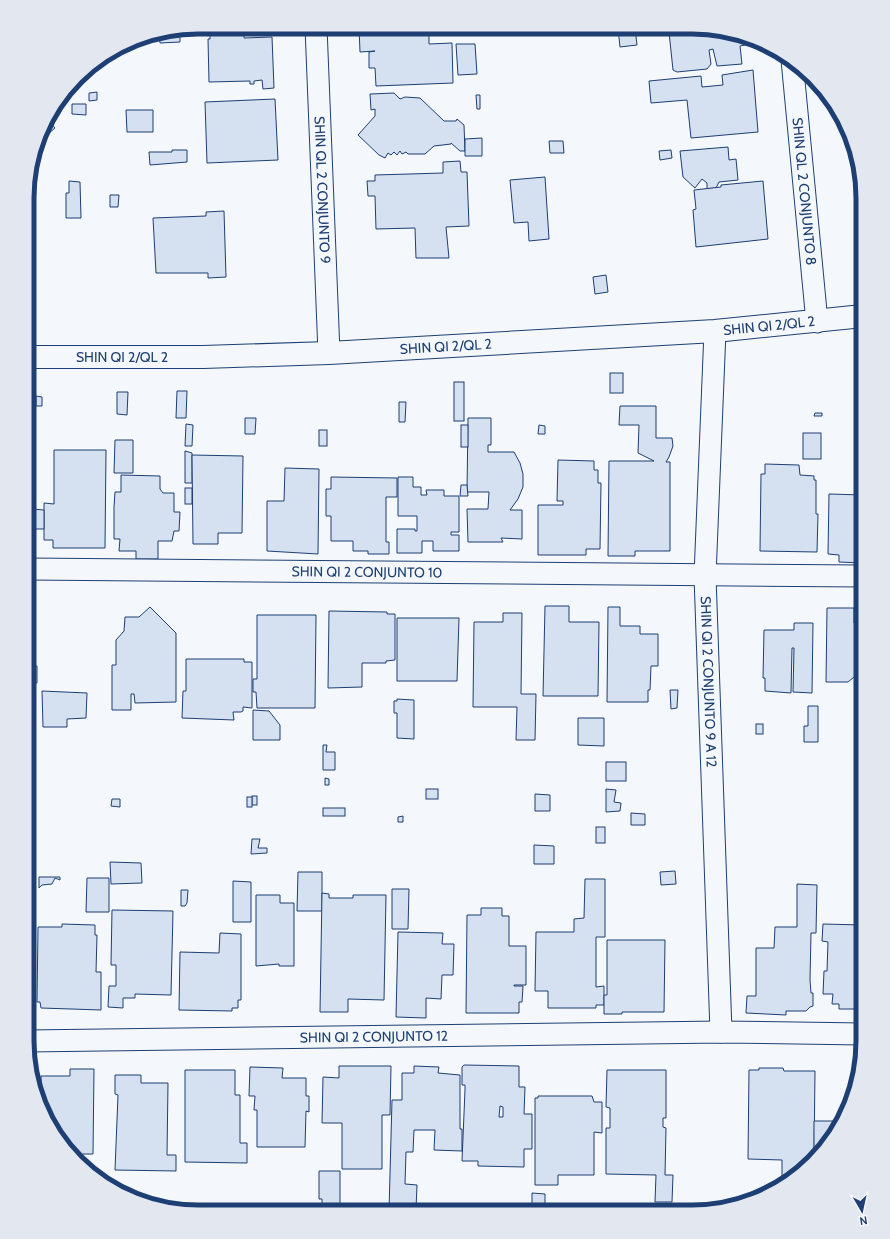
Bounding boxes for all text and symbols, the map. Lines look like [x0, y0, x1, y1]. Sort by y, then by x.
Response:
street label: SHIN QL 2 CONJUNTO 9 [311, 116, 334, 264]
street label: SHIN QL 2 CONJUNTO 8 [789, 117, 821, 266]
street label: SHIN QI 2/QL 2 [722, 312, 816, 339]
street label: SHIN QI 2/QL 2 [399, 335, 492, 358]
street label: SHIN QI 2/QL 2 [76, 348, 168, 366]
street label: SHIN QI 2 CONJUNTO 10 [292, 562, 443, 581]
street label: SHIN QI 2 CONJUNTO 9 A 12 [697, 596, 721, 768]
street label: SHIN QI 2 CONJUNTO 12 [300, 1027, 448, 1046]
north arrow [842, 1191, 882, 1231]
text: N [859, 1213, 869, 1228]

